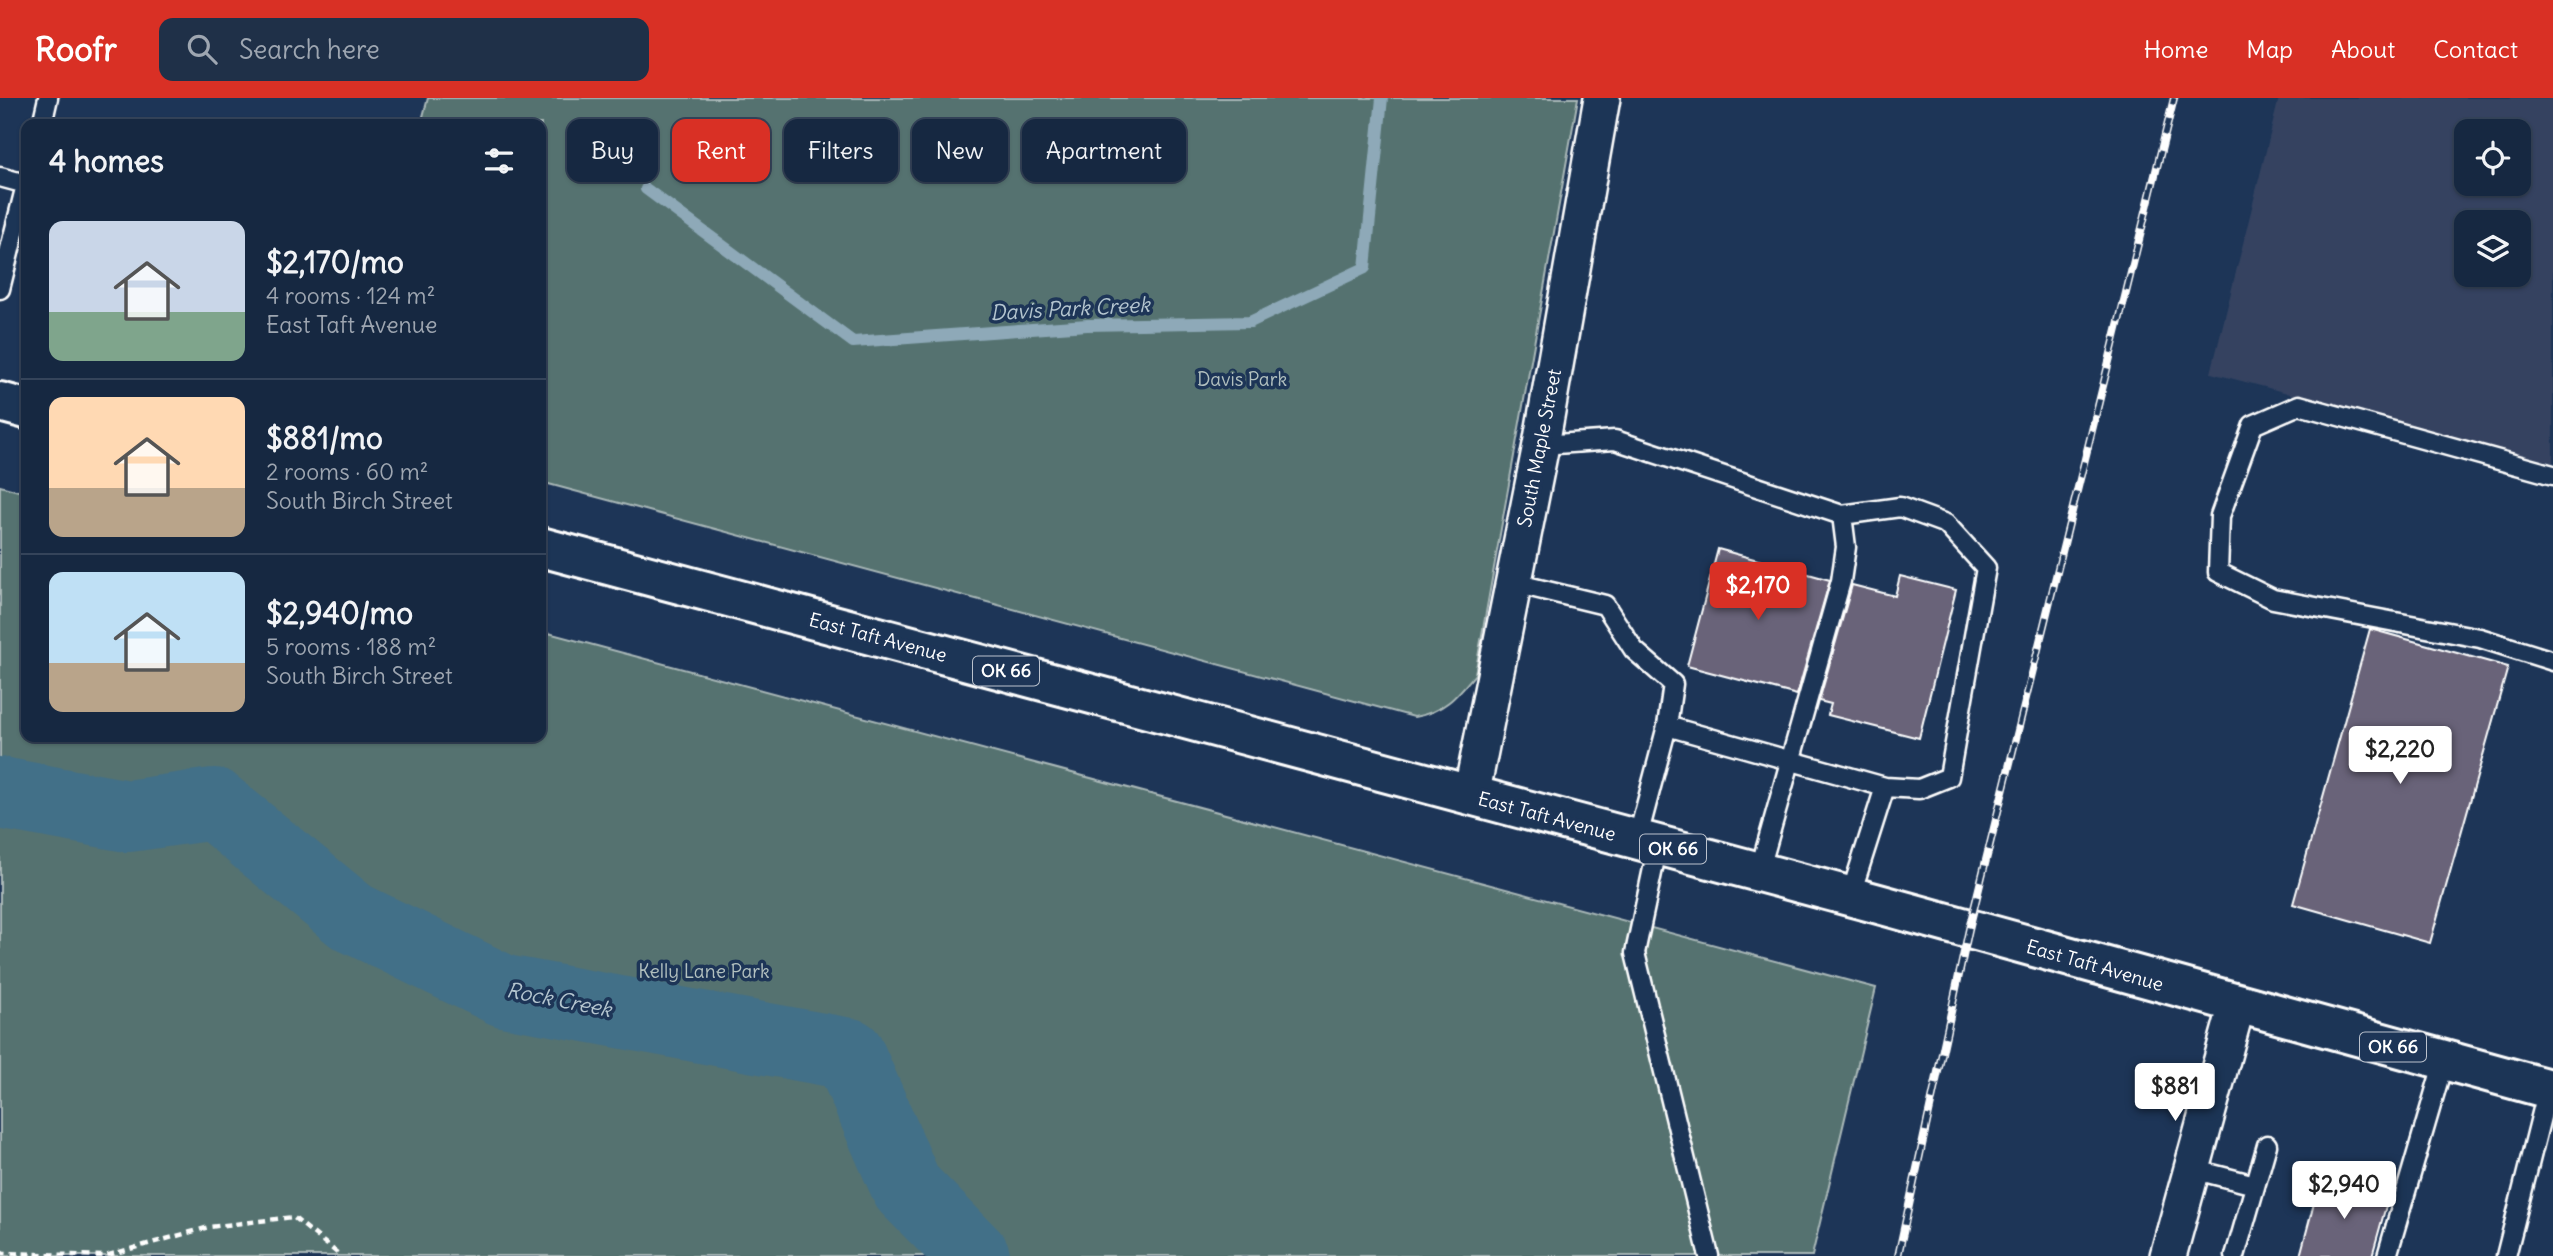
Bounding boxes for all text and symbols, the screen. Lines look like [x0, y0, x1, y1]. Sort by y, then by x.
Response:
search box [159, 18, 649, 81]
text: Roofr [35, 28, 117, 70]
icon: search [183, 30, 221, 68]
text: Search here [239, 33, 380, 66]
text: Home [2144, 34, 2208, 64]
text: Map [2246, 34, 2293, 64]
text: About [2331, 34, 2395, 64]
text: Contact [2433, 34, 2518, 64]
chip: Buy [567, 119, 658, 182]
chip: Rent [672, 119, 770, 182]
chip: Filters [784, 119, 898, 182]
chip: New [912, 119, 1008, 182]
chip: Apartment [1022, 119, 1186, 182]
map controls [2454, 119, 2531, 287]
button: locate [2454, 119, 2531, 196]
text: 4 homes [49, 142, 164, 180]
icon: filters [480, 142, 518, 180]
button: layers [2454, 210, 2531, 287]
text: $2,170/mo [266, 243, 404, 281]
icon: home [105, 249, 189, 333]
text: 4 rooms · 124 m² [266, 281, 435, 310]
water label: Davis Park Creek [990, 291, 1152, 326]
text: East Taft Avenue [266, 310, 438, 339]
park label: Davis Park [1197, 367, 1287, 391]
street label: South Maple Street [1512, 367, 1566, 529]
text: $881/mo [266, 419, 383, 457]
icon: home [105, 425, 189, 509]
text: 2 rooms · 60 m² [266, 457, 428, 486]
text: South Birch Street [266, 486, 453, 515]
pin: $2,170 [1701, 562, 1815, 622]
text: $2,170 [1726, 570, 1790, 599]
text: $2,940/mo [266, 594, 413, 632]
icon: home [105, 600, 189, 684]
street label: East Taft Avenue [806, 607, 950, 667]
text: 5 rooms · 188 m² [266, 632, 436, 661]
road number: OK 66 [973, 656, 1039, 686]
text: South Birch Street [266, 661, 453, 690]
pin: $2,220 [2343, 726, 2457, 786]
text: $2,220 [2365, 734, 2435, 763]
street label: East Taft Avenue [1475, 786, 1619, 846]
road number: OK 66 [1640, 834, 1706, 864]
street label: East Taft Avenue [2024, 934, 2166, 996]
park label: Kelly Lane Park [638, 959, 770, 983]
water label: Rock Creek [504, 976, 615, 1023]
road number: OK 66 [2360, 1032, 2426, 1062]
pin: $881 [2134, 1063, 2216, 1123]
text: $881 [2151, 1071, 2199, 1100]
pin: $2,940 [2287, 1162, 2401, 1221]
text: $2,940 [2308, 1169, 2380, 1198]

